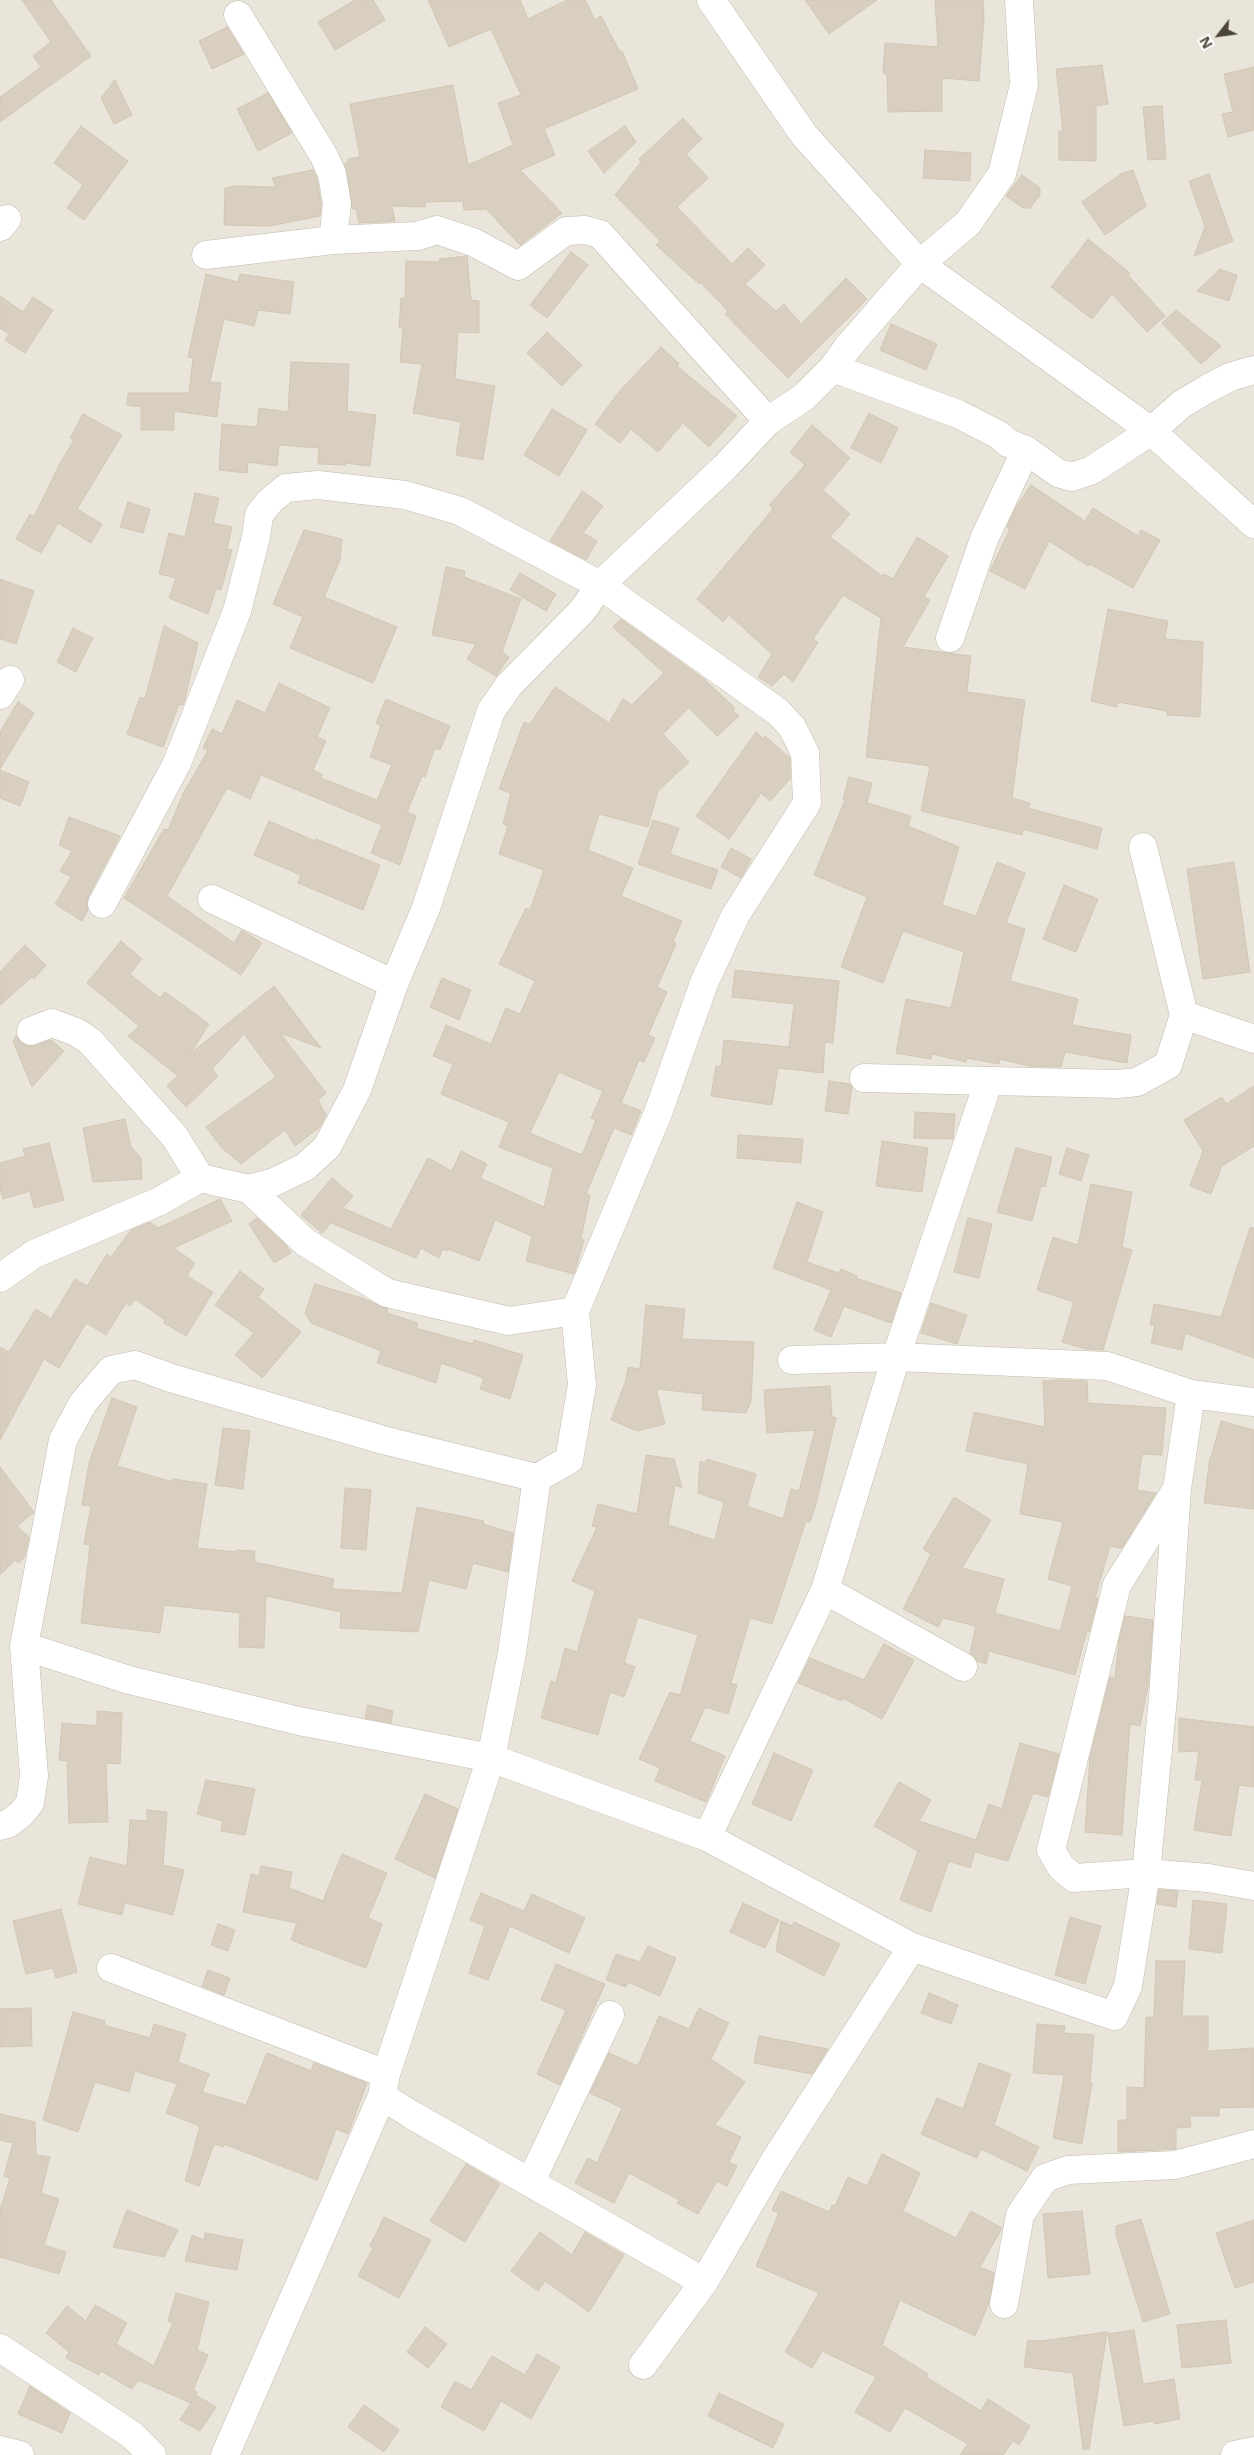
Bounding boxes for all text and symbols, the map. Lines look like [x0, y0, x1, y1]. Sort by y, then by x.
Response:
north arrow [1194, 10, 1244, 60]
text: N [1195, 33, 1217, 52]

